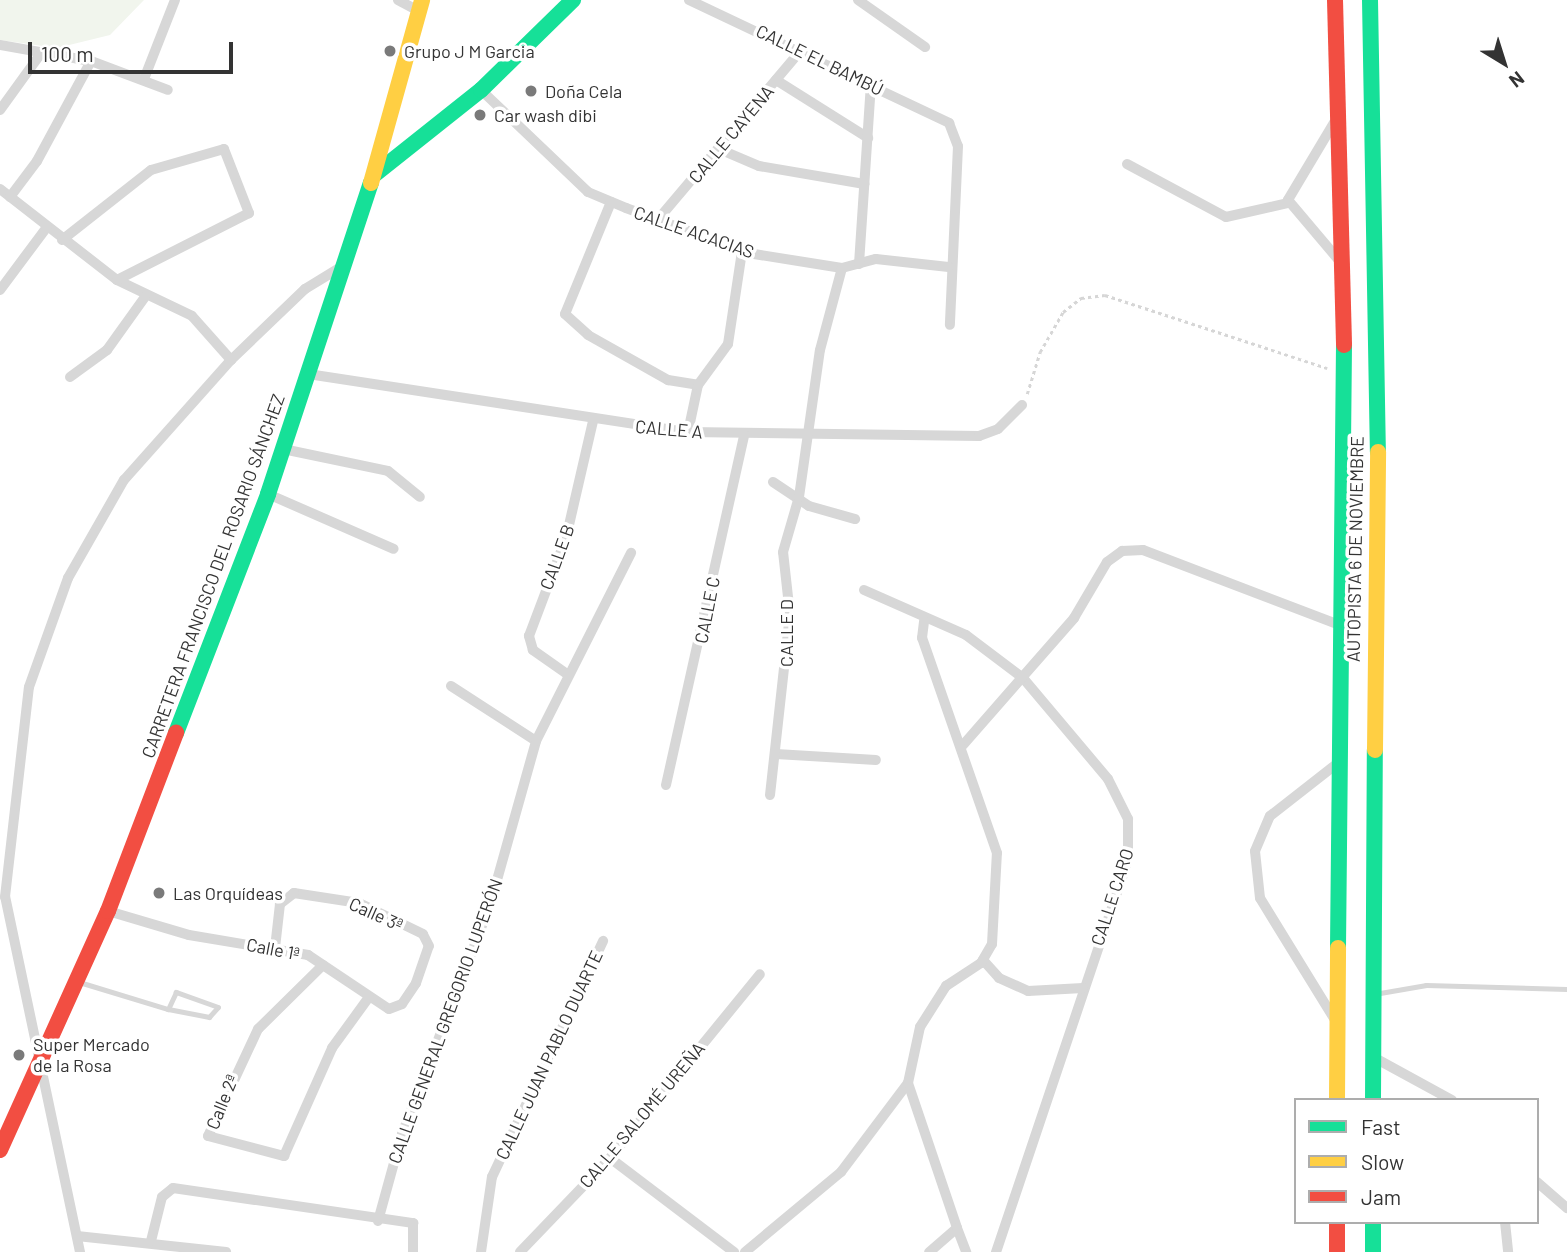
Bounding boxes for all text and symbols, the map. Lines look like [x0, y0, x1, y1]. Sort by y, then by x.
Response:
street label: CALLE EL BAMBÚ [753, 20, 887, 100]
scale bar [32, 28, 236, 72]
north arrow [1469, 28, 1539, 98]
place label: Grupo J M Garcia [404, 40, 535, 62]
text: 100 m [41, 41, 94, 66]
marker: Grupo J M Garcia [382, 43, 398, 59]
text: N [1505, 67, 1529, 93]
place label: Doña Cela [545, 80, 622, 102]
street label: CALLE CAYENA [684, 81, 778, 187]
marker: Doña Cela [523, 83, 539, 99]
place label: Car wash dibi [494, 104, 597, 126]
marker: Car wash dibi [472, 107, 488, 123]
street label: CALLE ACACIAS [631, 201, 757, 263]
street label: CARRETERA FRANCISCO DEL ROSARIO SÁNCHEZ [137, 391, 289, 761]
street label: CALLE A [634, 415, 704, 443]
street label: AUTOPISTA 6 DE NOVIEMBRE [1342, 436, 1368, 662]
street label: CALLE B [535, 521, 579, 593]
street label: CALLE C [690, 575, 724, 645]
street label: CALLE D [775, 599, 797, 667]
street label: CALLE CARO [1086, 846, 1138, 948]
street label: CALLE GENERAL GREGORIO LUPERÓN [383, 876, 507, 1166]
place label: Las Orquídeas [173, 882, 283, 904]
marker: Las Orquídeas [151, 885, 167, 901]
street label: Calle 3ª [346, 893, 406, 935]
street label: Calle 1ª [245, 933, 301, 965]
street label: CALLE JUAN PABLO DUARTE [491, 947, 607, 1163]
place label: Super Mercado de la Rosa [33, 1034, 150, 1076]
street label: CALLE SALOMÉ UREÑA [575, 1038, 709, 1192]
marker: Super Mercado de la Rosa [11, 1047, 27, 1063]
street label: Calle 2ª [201, 1072, 243, 1132]
legend [1294, 1098, 1539, 1224]
text: Fast [1361, 1114, 1401, 1139]
text: Slow [1361, 1149, 1404, 1174]
text: Jam [1361, 1184, 1401, 1209]

